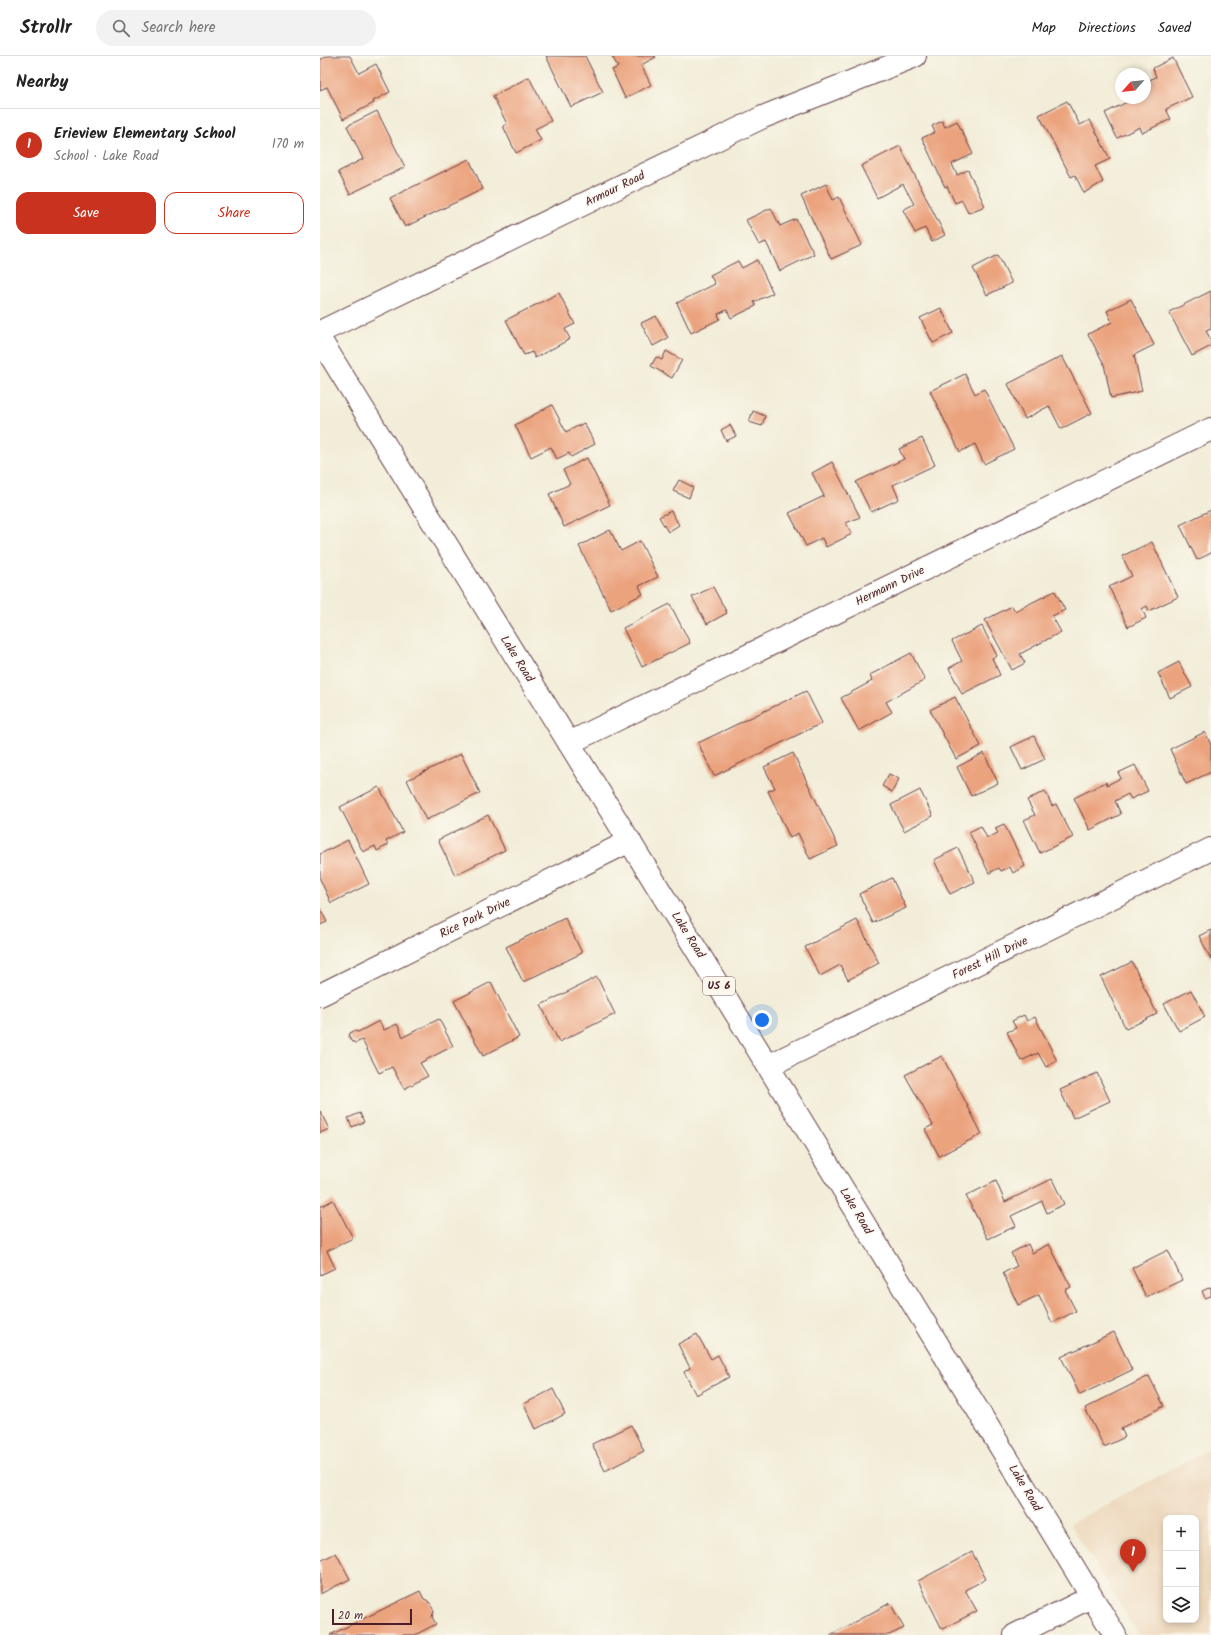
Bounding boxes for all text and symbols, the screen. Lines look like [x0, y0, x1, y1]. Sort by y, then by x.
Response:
search box [96, 10, 376, 46]
text: Strollr [20, 13, 72, 43]
text: Search here [142, 16, 216, 40]
icon: search [110, 17, 132, 39]
text: Map [1031, 17, 1056, 39]
text: Directions [1078, 17, 1136, 39]
text: Saved [1158, 17, 1191, 39]
north arrow [1115, 68, 1151, 104]
text: Nearby [16, 69, 68, 96]
text: Erieview Elementary School [54, 122, 236, 146]
text: 1 [27, 134, 31, 155]
text: 170 m [272, 134, 304, 155]
text: School · Lake Road [54, 146, 159, 167]
street label: Armour Road [582, 166, 649, 212]
button: Save [16, 192, 156, 234]
button: Share [164, 192, 304, 234]
street label: Hermann Drive [852, 561, 929, 611]
street label: Lake Road [495, 632, 539, 687]
street label: Rice Park Drive [436, 892, 514, 943]
street label: Lake Road [666, 908, 710, 963]
street label: Forest Hill Drive [949, 931, 1032, 985]
road number: US 6 [703, 977, 735, 995]
your location [752, 1010, 772, 1030]
street label: Lake Road [834, 1184, 878, 1239]
street label: Lake Road [1003, 1461, 1047, 1516]
map controls [1163, 1515, 1199, 1623]
button: + [1163, 1515, 1199, 1551]
pin: 1 [1120, 1539, 1146, 1572]
button: − [1163, 1551, 1199, 1587]
button: layers [1163, 1587, 1199, 1623]
scale bar [332, 1607, 412, 1626]
text: 20 m [338, 1607, 363, 1625]

